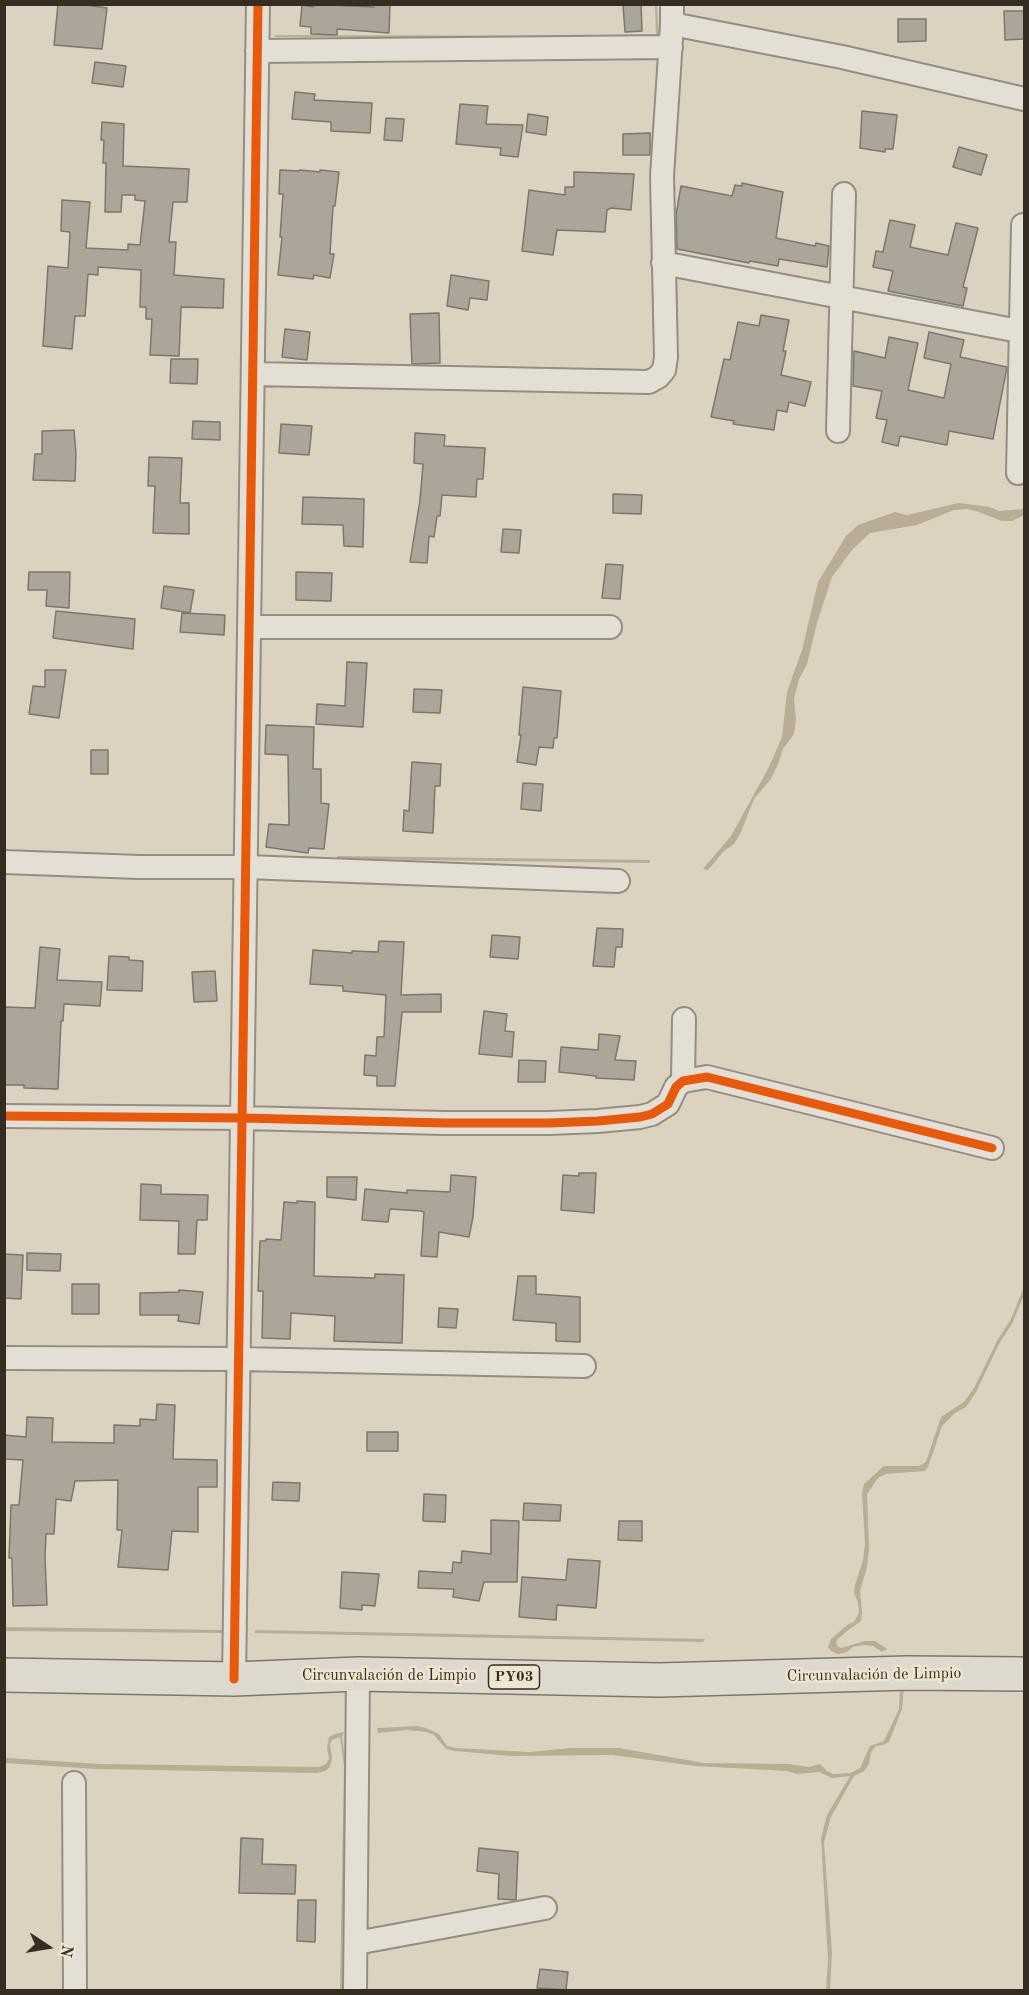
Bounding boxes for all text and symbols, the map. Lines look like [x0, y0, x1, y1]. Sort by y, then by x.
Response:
street label: Circunvalación de Limpio [787, 1664, 961, 1686]
road number: PY03 [488, 1665, 540, 1689]
street label: Circunvalación de Limpio [302, 1666, 476, 1686]
north arrow [18, 1917, 78, 1977]
text: N [57, 1943, 75, 1958]

